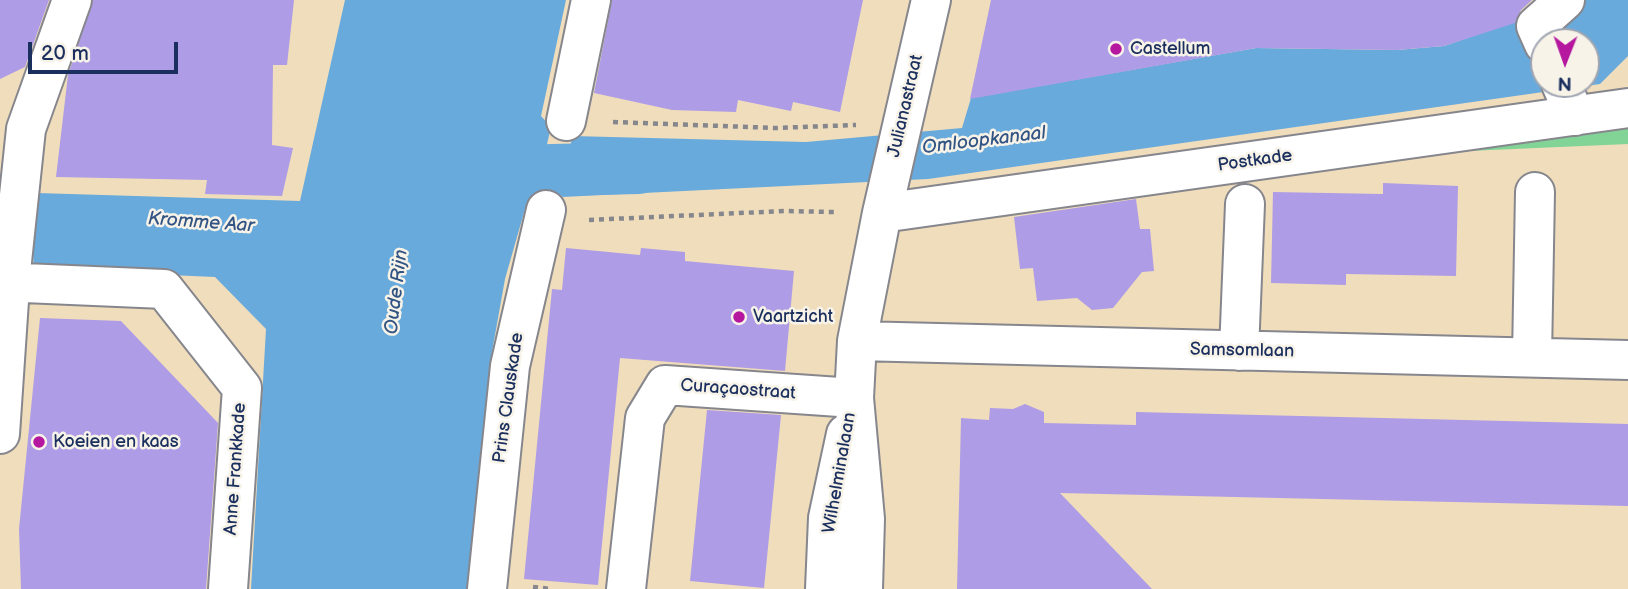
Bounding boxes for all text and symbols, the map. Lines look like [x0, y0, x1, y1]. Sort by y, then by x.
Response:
scale bar [32, 28, 182, 72]
north arrow [1530, 28, 1600, 98]
place label: Castellum [1130, 38, 1210, 60]
text: 20 m [41, 41, 89, 66]
marker: Castellum [1108, 41, 1124, 57]
street label: Julianastraat [884, 53, 928, 159]
text: N [1557, 71, 1572, 94]
water label: Omloopkanaal [921, 122, 1047, 160]
street label: Postkade [1216, 145, 1294, 177]
water label: Kromme Aar [147, 208, 255, 238]
water label: Oude Rijn [380, 248, 414, 336]
place label: Vaartzicht [753, 306, 833, 328]
marker: Vaartzicht [731, 309, 747, 325]
street label: Prins Clauskade [489, 331, 529, 465]
street label: Samsomlaan [1190, 339, 1294, 363]
street label: Curaçaostraat [680, 375, 796, 405]
street label: Anne Frankkade [221, 402, 251, 536]
street label: Wilhelminalaan [819, 411, 861, 535]
place label: Koeien en kaas [53, 431, 179, 453]
marker: Koeien en kaas [31, 434, 47, 450]

